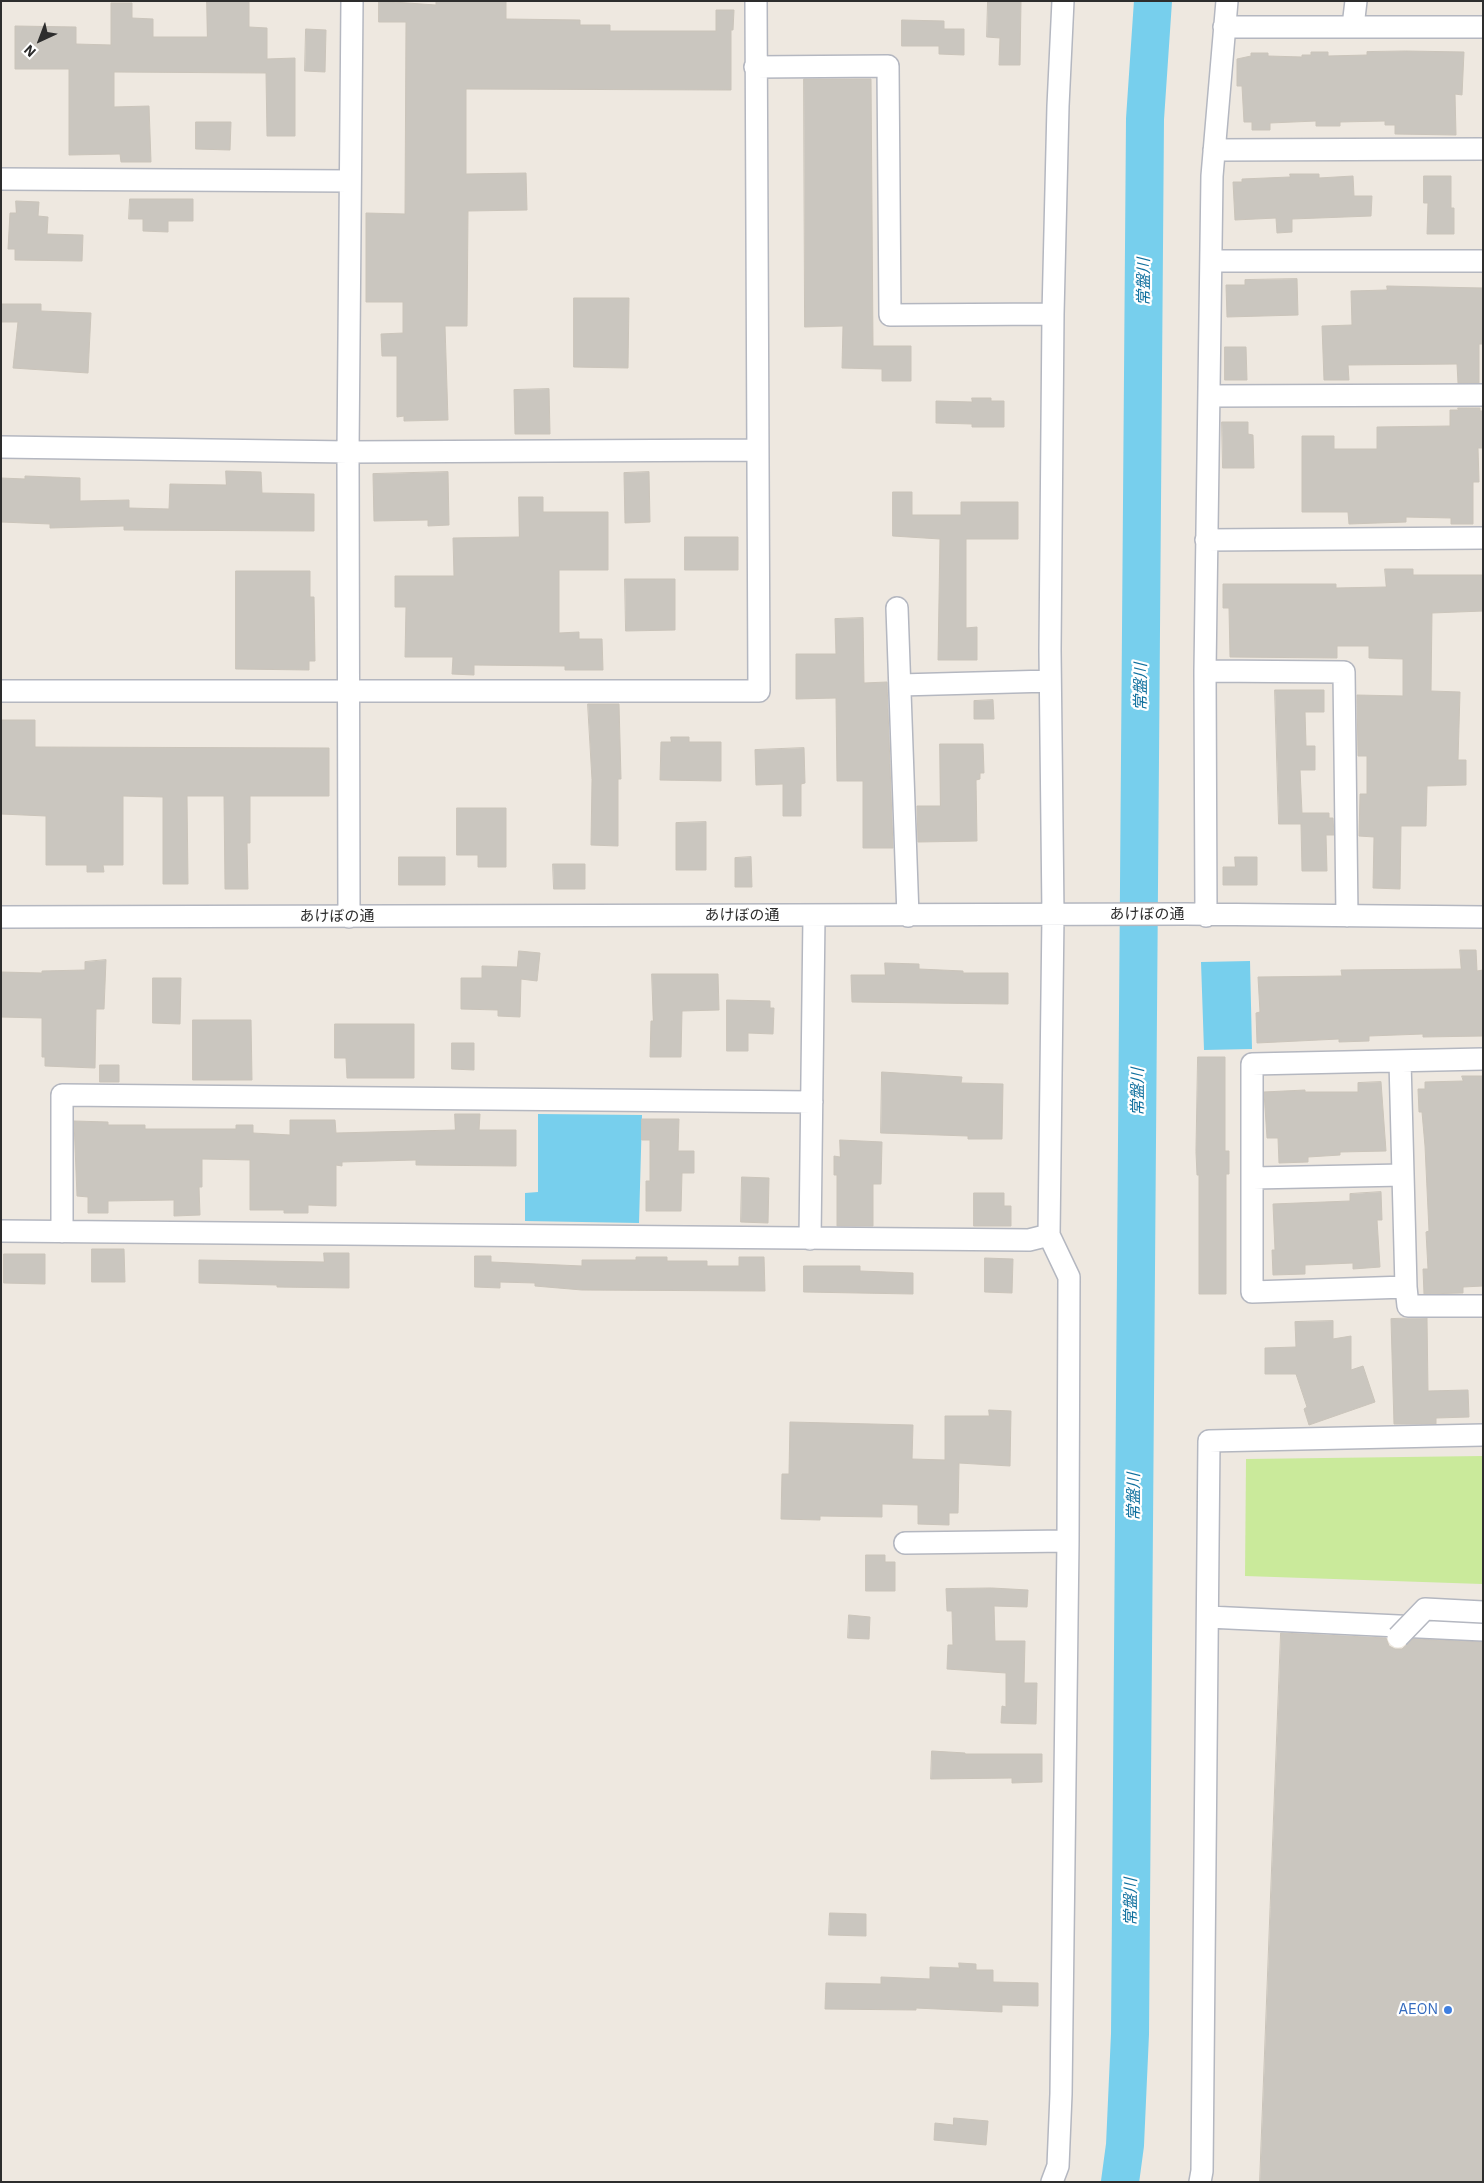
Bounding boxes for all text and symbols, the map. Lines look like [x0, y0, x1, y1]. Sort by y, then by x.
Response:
north arrow [15, 15, 65, 65]
text: N [20, 41, 40, 61]
water label: 常盤川 [1134, 258, 1154, 306]
water label: 常盤川 [1131, 663, 1151, 711]
street label: あけぼの通 [1110, 906, 1184, 924]
street label: あけぼの通 [705, 907, 779, 925]
street label: あけぼの通 [300, 908, 374, 926]
water label: 常盤川 [1128, 1068, 1148, 1116]
water label: 常盤川 [1124, 1473, 1144, 1521]
water label: 常盤川 [1121, 1878, 1141, 1926]
place label: AEON [1398, 2001, 1438, 2019]
marker: AEON [1442, 2004, 1454, 2016]

